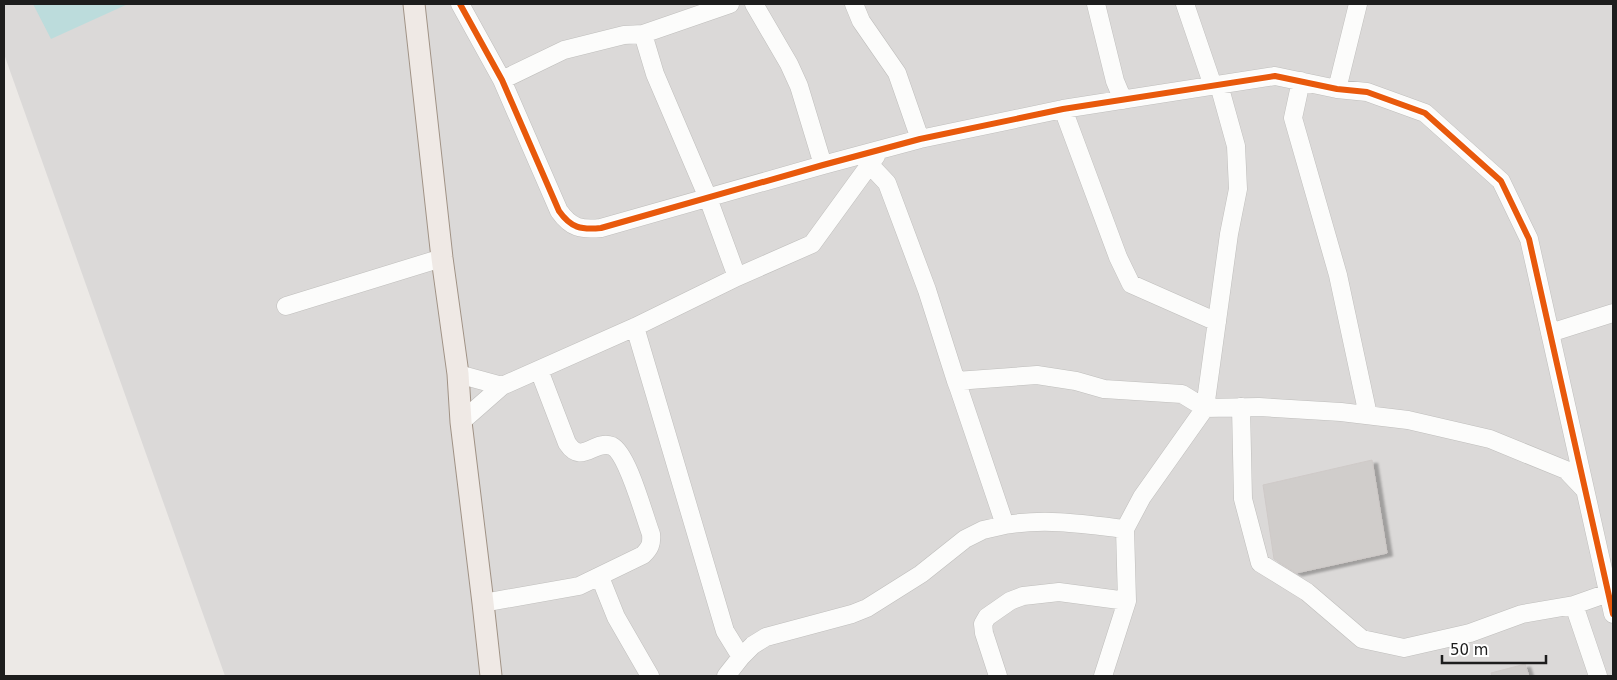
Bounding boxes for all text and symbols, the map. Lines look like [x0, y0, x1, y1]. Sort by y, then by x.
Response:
scale bar [1442, 632, 1546, 664]
text: 50 m [1450, 641, 1488, 659]

